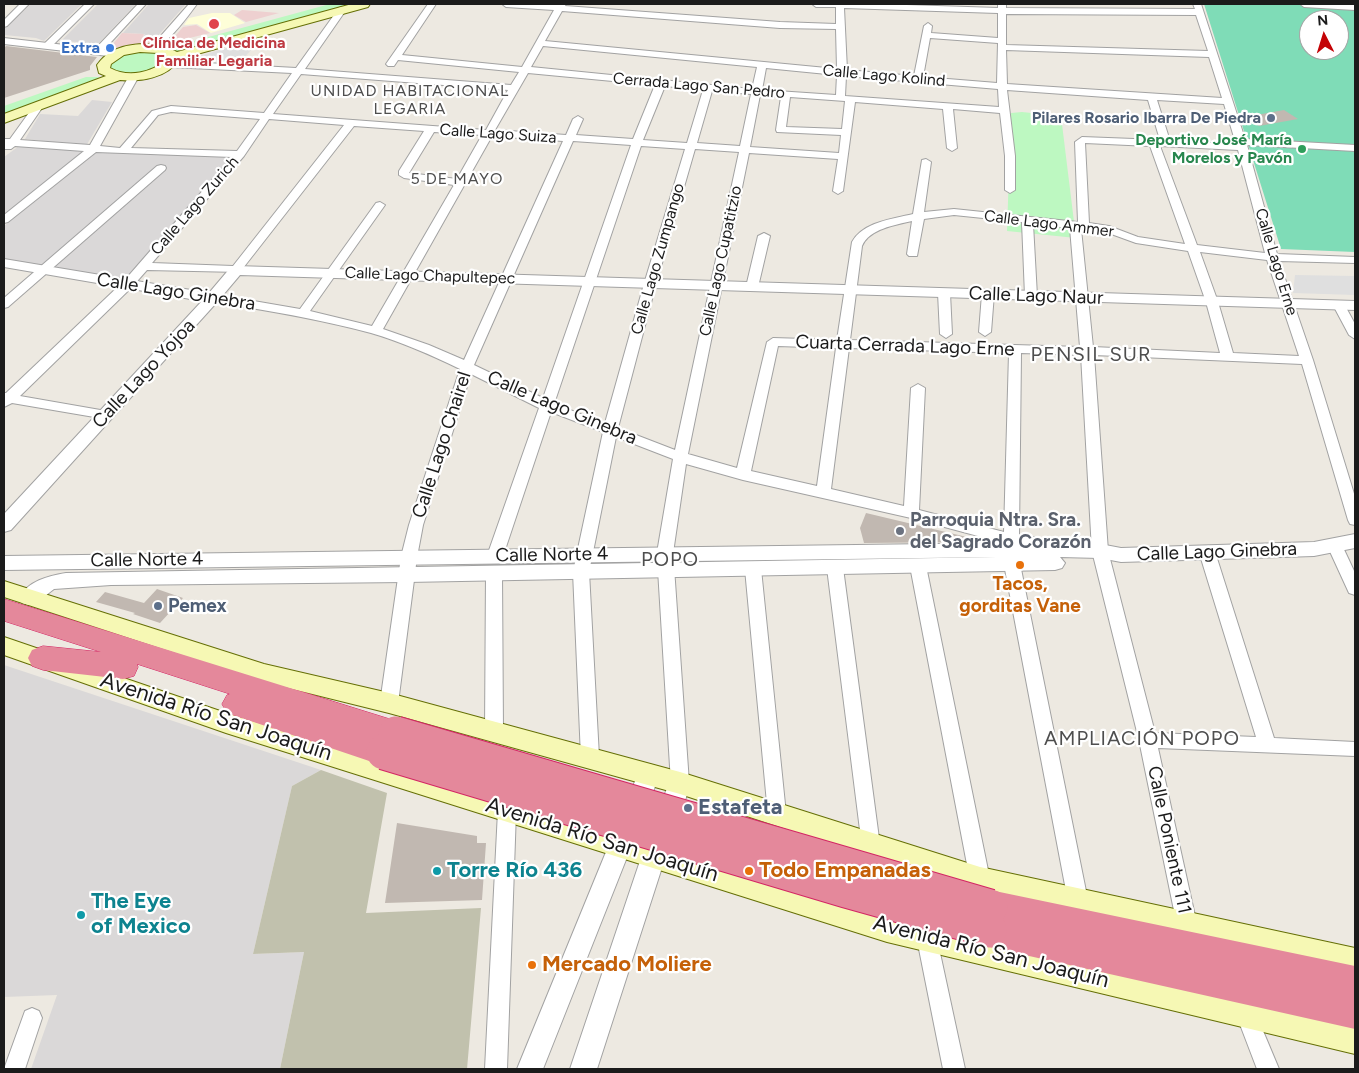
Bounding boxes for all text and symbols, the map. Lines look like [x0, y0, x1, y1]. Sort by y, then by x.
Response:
north arrow [1299, 10, 1349, 60]
text: N [1317, 12, 1329, 29]
marker: Clínica de Medicina Familiar Legaria [207, 17, 221, 31]
place label: Clínica de Medicina Familiar Legaria [142, 33, 286, 71]
place label: Extra [61, 38, 100, 58]
marker: Extra [104, 42, 116, 54]
street label: Calle Lago Kolind [822, 61, 946, 91]
street label: Cerrada Lago San Pedro [612, 69, 786, 103]
district label: UNIDAD HABITACIONAL LEGARIA [308, 81, 512, 119]
place label: Pilares Rosario Ibarra De Piedra [1032, 108, 1261, 128]
marker: Pilares Rosario Ibarra De Piedra [1265, 112, 1277, 124]
street label: Calle Lago Suiza [439, 120, 557, 148]
place label: Deportivo José María Morelos y Pavón [1135, 130, 1292, 168]
marker: Deportivo José María Morelos y Pavón [1296, 143, 1308, 155]
street label: Calle Lago Zurich [147, 153, 243, 259]
district label: 5 DE MAYO [409, 169, 505, 189]
street label: Calle Lago Zumpango [627, 181, 689, 337]
street label: Calle Lago Cupatitzio [696, 184, 746, 338]
street label: Calle Lago Erne [1251, 206, 1301, 318]
street label: Calle Lago Ammer [983, 207, 1115, 241]
street label: Calle Lago Chapultepec [344, 263, 516, 289]
street label: Calle Lago Ginebra [95, 268, 257, 316]
street label: Calle Lago Naur [968, 282, 1104, 310]
street label: Calle Lago Yojoa [88, 315, 200, 433]
street label: Cuarta Cerrada Lago Erne [795, 331, 1015, 361]
district label: PENSIL SUR [1029, 343, 1153, 367]
street label: Calle Lago Ginebra [484, 366, 640, 450]
street label: Calle Lago Chairel [408, 369, 476, 521]
place label: Parroquia Ntra. Sra. del Sagrado Corazón [910, 509, 1091, 553]
marker: Parroquia Ntra. Sra. del Sagrado Corazón [894, 525, 906, 537]
street label: Calle Lago Ginebra [1136, 538, 1298, 566]
street label: Calle Norte 4 [495, 543, 609, 567]
street label: Calle Norte 4 [90, 548, 204, 572]
district label: POPO [640, 548, 700, 572]
marker: Tacos, gorditas Vane [1014, 559, 1026, 571]
place label: Tacos, gorditas Vane [959, 573, 1081, 617]
place label: Pemex [168, 595, 227, 617]
marker: Pemex [152, 600, 164, 612]
street label: Avenida Río San Joaquín [97, 667, 335, 767]
district label: AMPLIACIÓN POPO [1042, 727, 1242, 751]
street label: Calle Poniente 111 [1142, 764, 1196, 916]
street label: Avenida Río San Joaquín [482, 792, 722, 888]
place label: Estafeta [698, 795, 783, 821]
marker: Estafeta [682, 802, 694, 814]
place label: Torre Río 436 [447, 858, 582, 884]
place label: Todo Empanadas [759, 858, 931, 884]
marker: Torre Río 436 [431, 865, 443, 877]
marker: Todo Empanadas [743, 865, 755, 877]
place label: The Eye of Mexico [91, 889, 191, 940]
marker: The Eye of Mexico [75, 909, 87, 921]
street label: Avenida Río San Joaquín [870, 910, 1112, 994]
place label: Mercado Moliere [542, 952, 712, 978]
marker: Mercado Moliere [526, 959, 538, 971]

